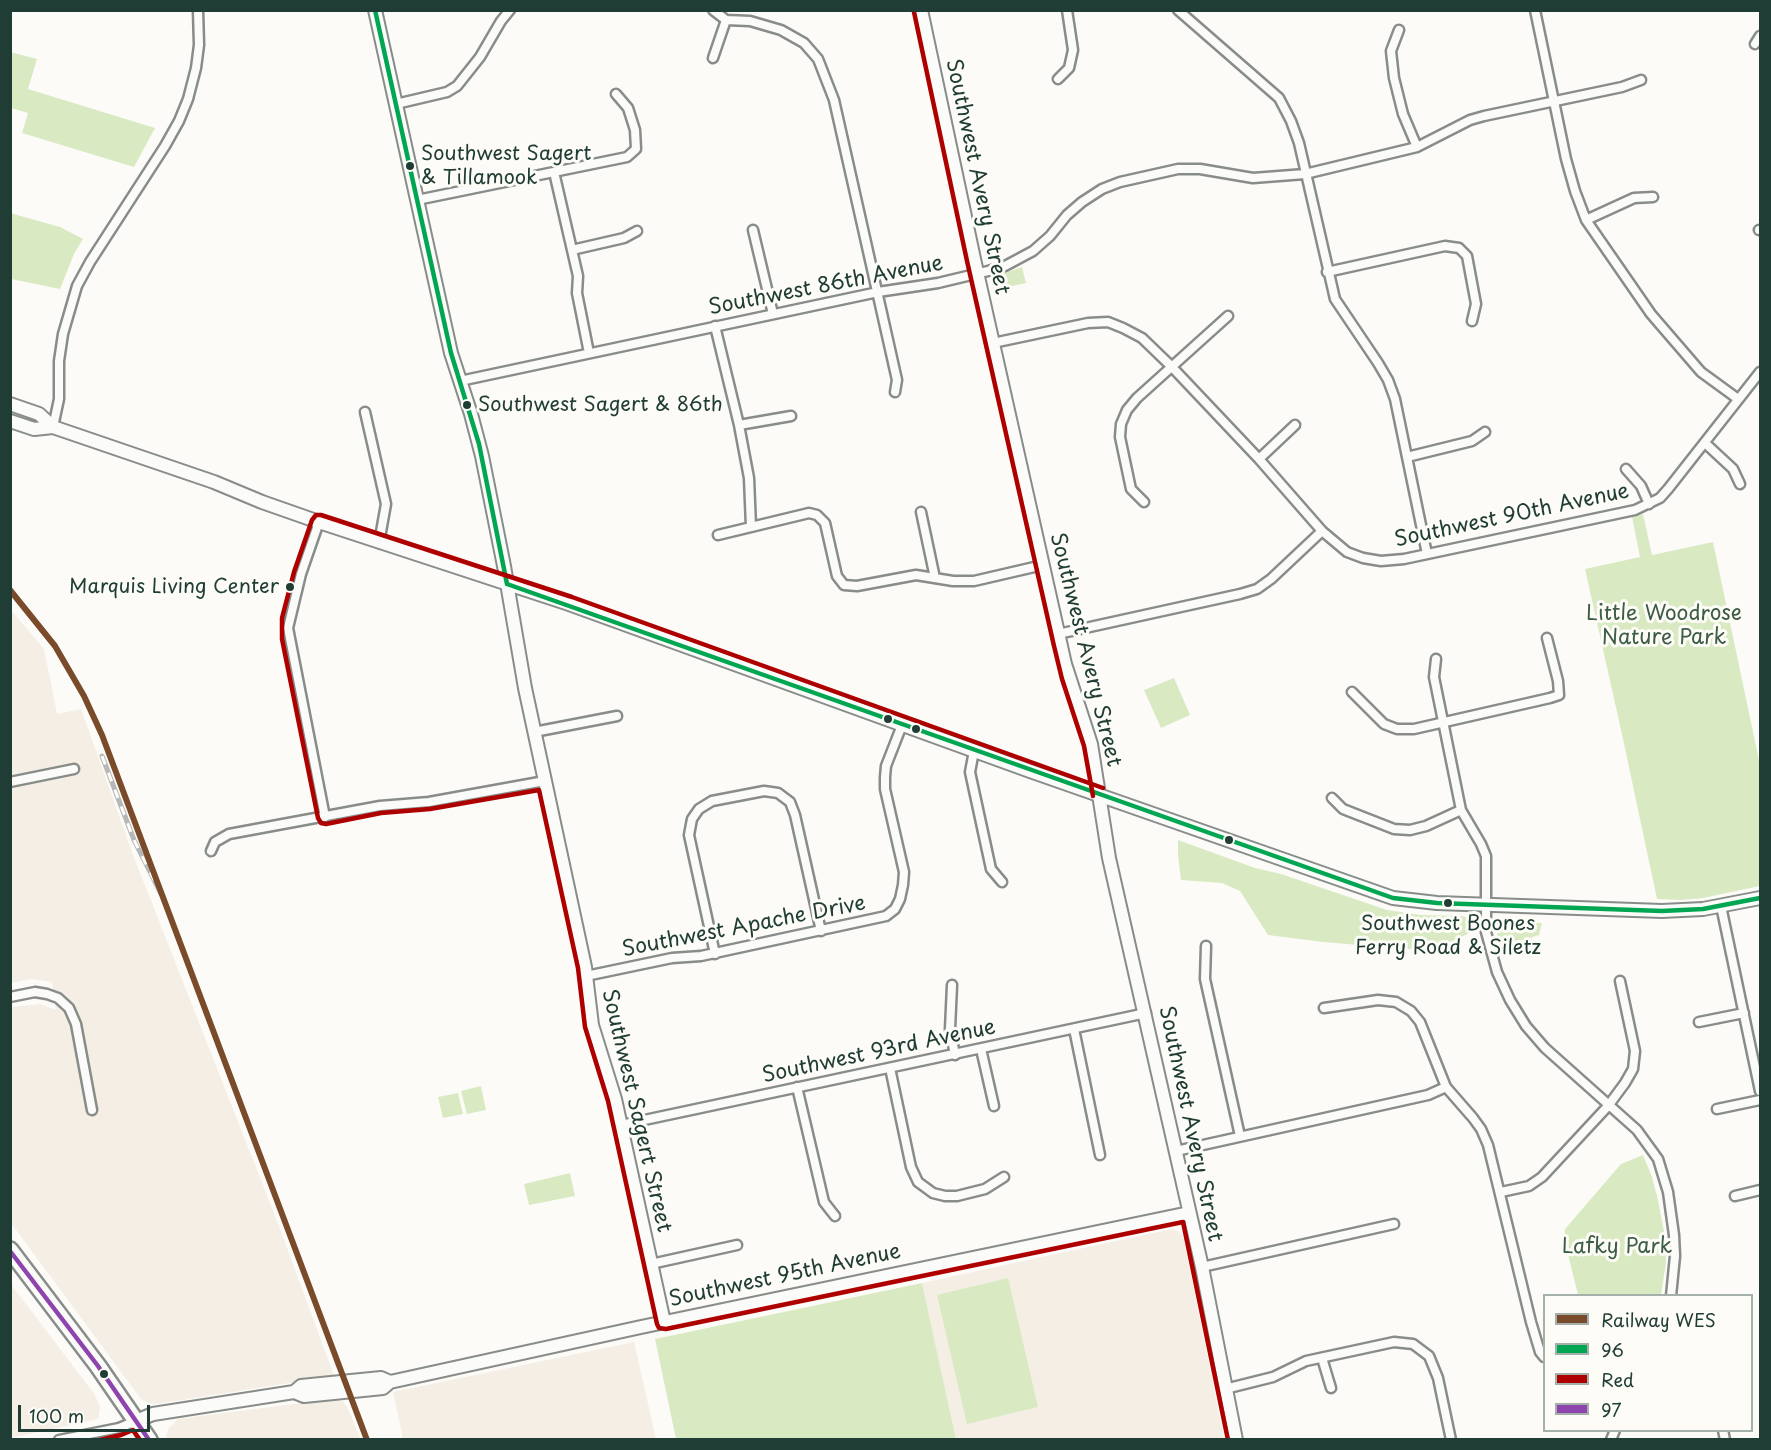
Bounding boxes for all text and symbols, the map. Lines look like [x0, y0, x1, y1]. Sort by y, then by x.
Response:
street label: Southwest Avery Street [940, 57, 1014, 297]
place label: Southwest Sagert & Tillamook [421, 142, 591, 189]
marker: Southwest Sagert & Tillamook [404, 160, 416, 172]
street label: Southwest 86th Avenue [707, 251, 945, 321]
place label: Southwest Sagert & 86th [478, 393, 723, 417]
marker: Southwest Sagert & 86th [461, 399, 473, 411]
street label: Southwest 90th Avenue [1393, 479, 1631, 553]
street label: Southwest Avery Street [1044, 531, 1126, 769]
place label: Marquis Living Center [69, 575, 279, 599]
marker: Marquis Living Center [284, 581, 296, 593]
park label: Little Woodrose Nature Park [1586, 601, 1742, 651]
unlabelled marker [882, 713, 894, 725]
unlabelled marker [910, 723, 922, 735]
unlabelled marker [1223, 834, 1235, 846]
street label: Southwest Apache Drive [620, 891, 868, 963]
marker: Southwest Boones Ferry Road & Siletz [1442, 897, 1454, 909]
place label: Southwest Boones Ferry Road & Siletz [1355, 912, 1541, 959]
street label: Southwest Sagert Street [596, 987, 676, 1235]
street label: Southwest Avery Street [1153, 1004, 1227, 1244]
street label: Southwest 93rd Avenue [760, 1015, 998, 1089]
park label: Lafky Park [1562, 1234, 1672, 1260]
street label: Southwest 95th Avenue [667, 1239, 903, 1313]
legend [1543, 1294, 1753, 1432]
text: Railway WES [1601, 1306, 1716, 1333]
text: 96 [1601, 1336, 1624, 1363]
text: Red [1601, 1366, 1634, 1393]
unlabelled marker [98, 1368, 110, 1380]
scale bar [21, 1393, 153, 1431]
text: 97 [1601, 1396, 1621, 1423]
text: 100 m [29, 1402, 84, 1429]

